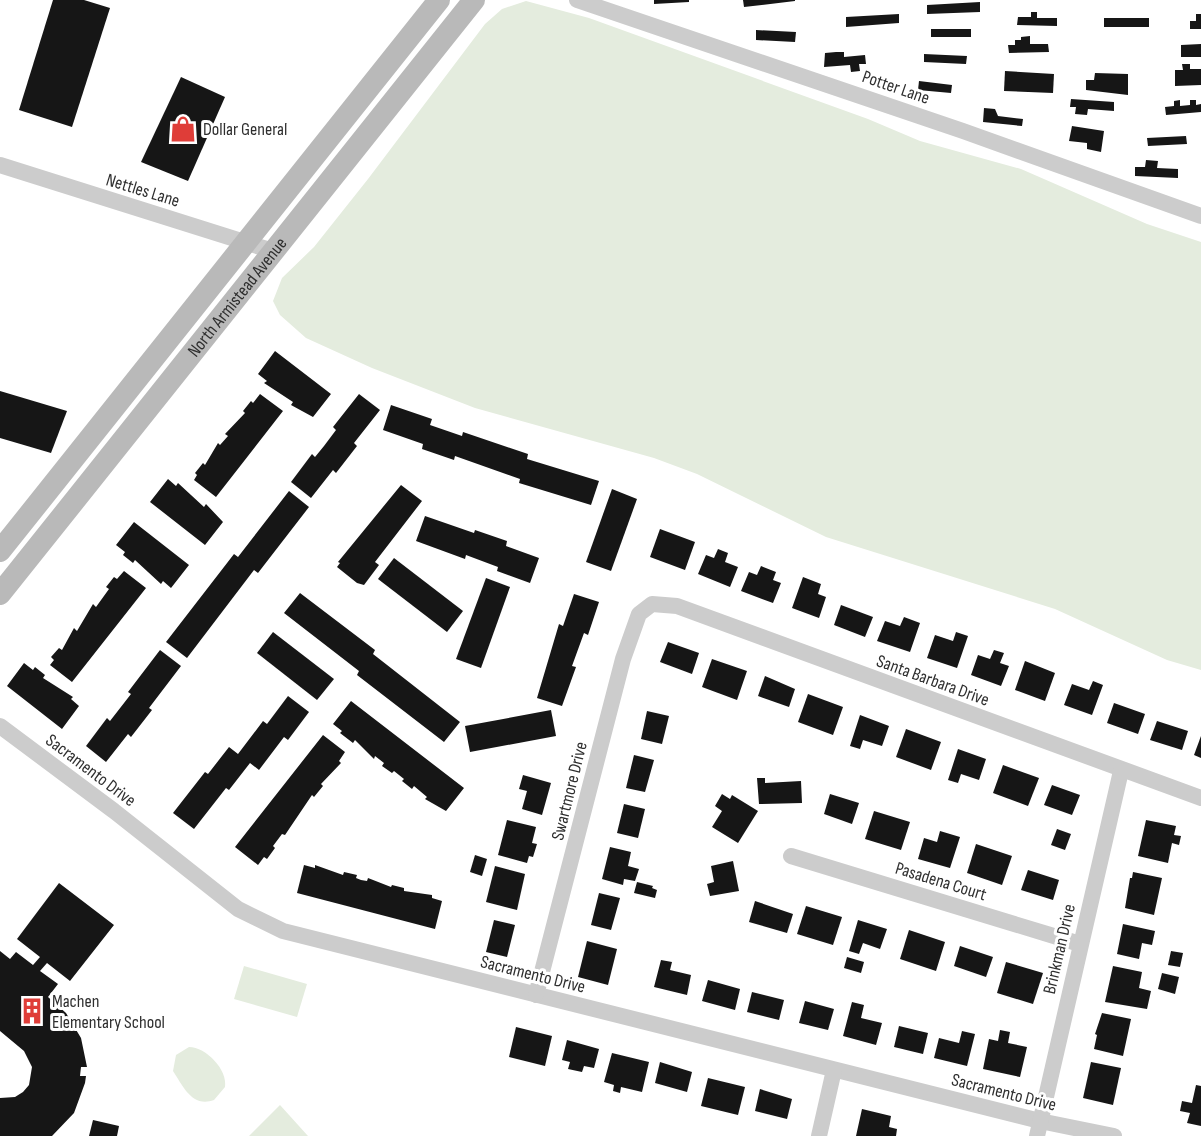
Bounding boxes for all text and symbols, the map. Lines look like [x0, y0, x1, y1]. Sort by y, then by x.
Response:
street label: Potter Lane [859, 66, 932, 109]
shop icon: Dollar General [168, 114, 198, 144]
place label: Dollar General [203, 119, 287, 140]
street label: Nettles Lane [104, 169, 182, 212]
street label: North Armistead Avenue [183, 233, 291, 361]
street label: Santa Barbara Drive [874, 650, 992, 711]
street label: Sacramento Drive [42, 730, 140, 811]
street label: Swartmore Drive [547, 740, 592, 843]
street label: Pasadena Court [893, 858, 989, 905]
street label: Brinkman Drive [1039, 902, 1080, 996]
street label: Sacramento Drive [478, 951, 587, 998]
place label: Machen Elementary School [52, 991, 165, 1033]
building icon: Machen Elementary School [17, 996, 47, 1026]
street label: Sacramento Drive [949, 1069, 1058, 1116]

